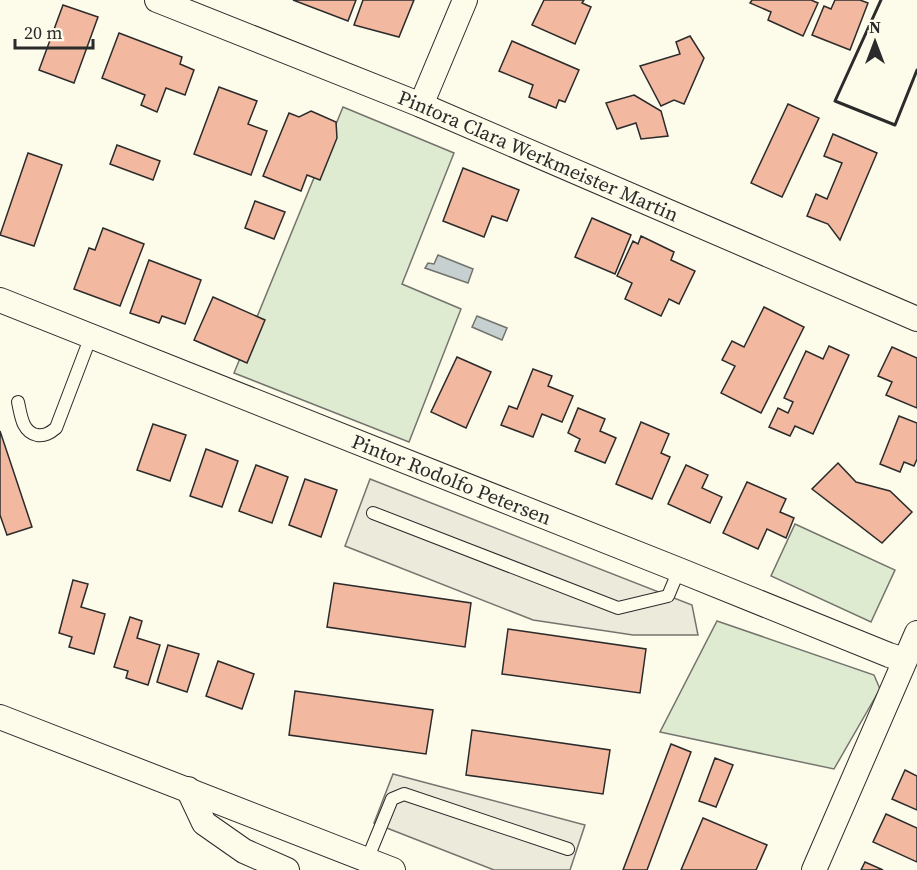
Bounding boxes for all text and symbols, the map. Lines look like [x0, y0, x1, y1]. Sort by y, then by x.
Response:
scale bar [15, 12, 93, 50]
north arrow [845, 12, 905, 72]
text: N [869, 16, 881, 38]
text: 20 m [24, 20, 62, 45]
street label: Pintora Clara Werkmeister Martin [394, 83, 683, 228]
street label: Pintor Rodolfo Petersen [348, 427, 556, 532]

